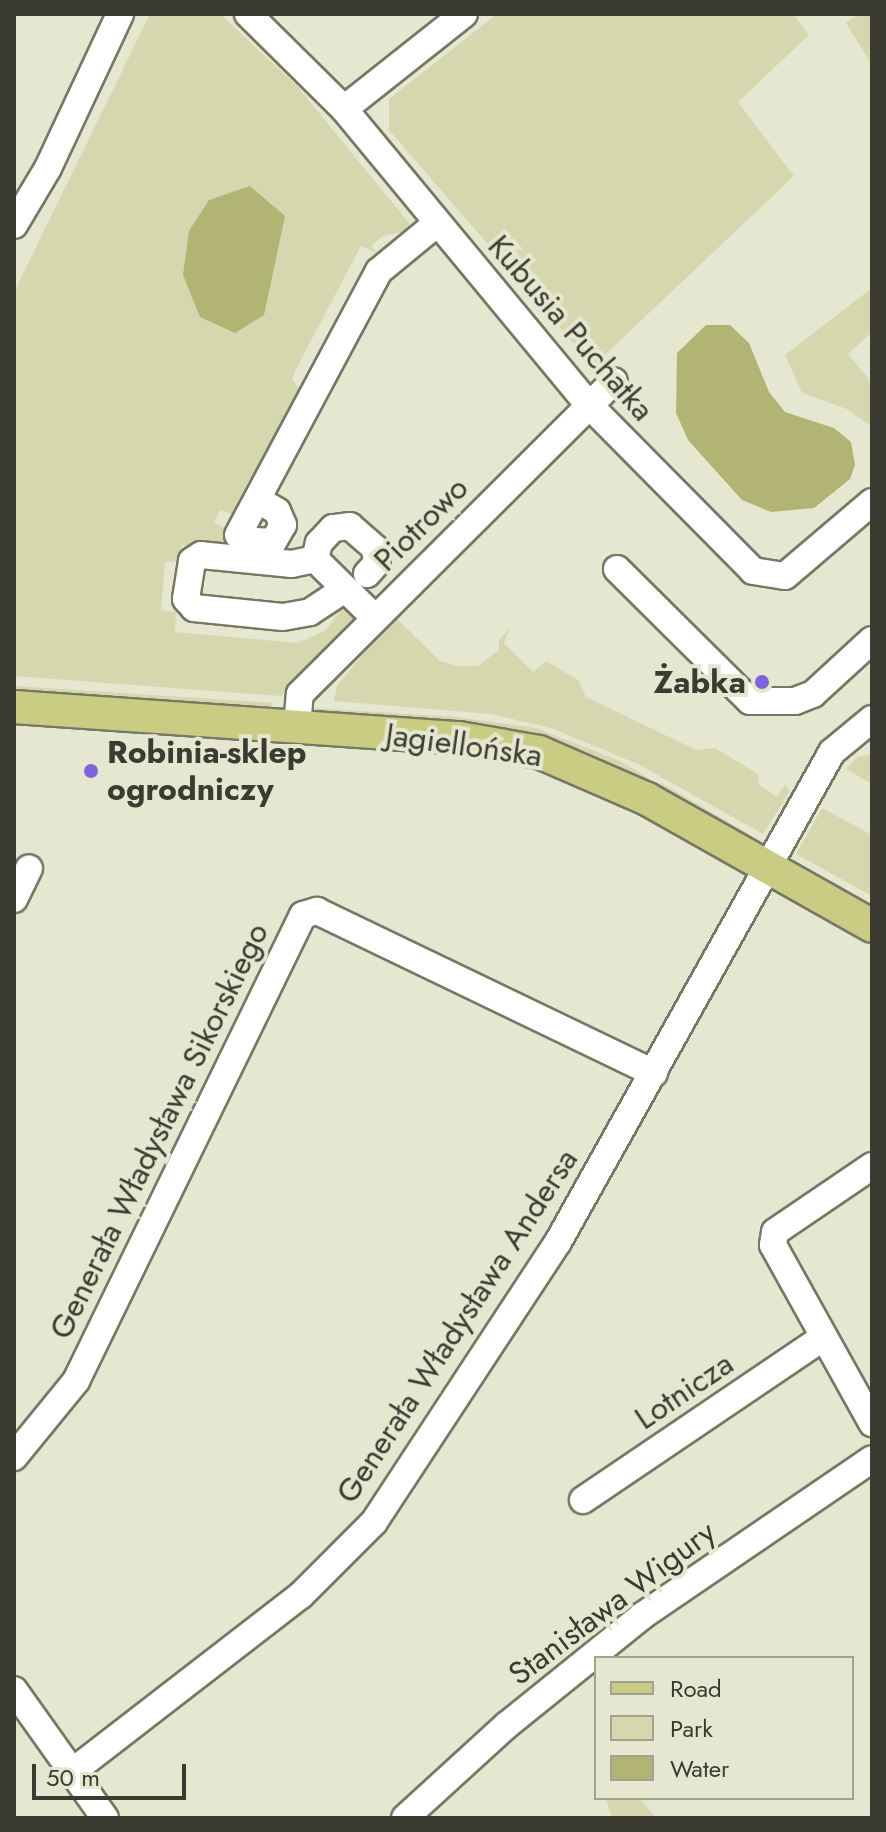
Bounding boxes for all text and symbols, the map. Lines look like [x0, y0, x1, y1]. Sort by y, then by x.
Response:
street label: Kubusia Puchatka [480, 227, 662, 429]
street label: Piotrowo [366, 469, 476, 579]
place label: Żabka [653, 663, 746, 701]
marker: Żabka [753, 673, 771, 691]
street label: Jagiellońska [383, 715, 545, 775]
place label: Robinia-sklep ogrodniczy [107, 734, 307, 809]
marker: Robinia-sklep ogrodniczy [82, 762, 100, 780]
street label: Generała Władysława Sikorskiego [41, 917, 277, 1345]
street label: Generała Władysława Andersa [328, 1142, 586, 1510]
street label: Lotnicza [628, 1344, 740, 1438]
street label: Stanisława Wigury [501, 1513, 723, 1693]
legend [594, 1656, 854, 1800]
text: Road [670, 1671, 722, 1706]
text: Park [670, 1711, 713, 1746]
scale bar [36, 1748, 190, 1798]
text: Water [670, 1751, 729, 1786]
text: 50 m [46, 1760, 100, 1795]

